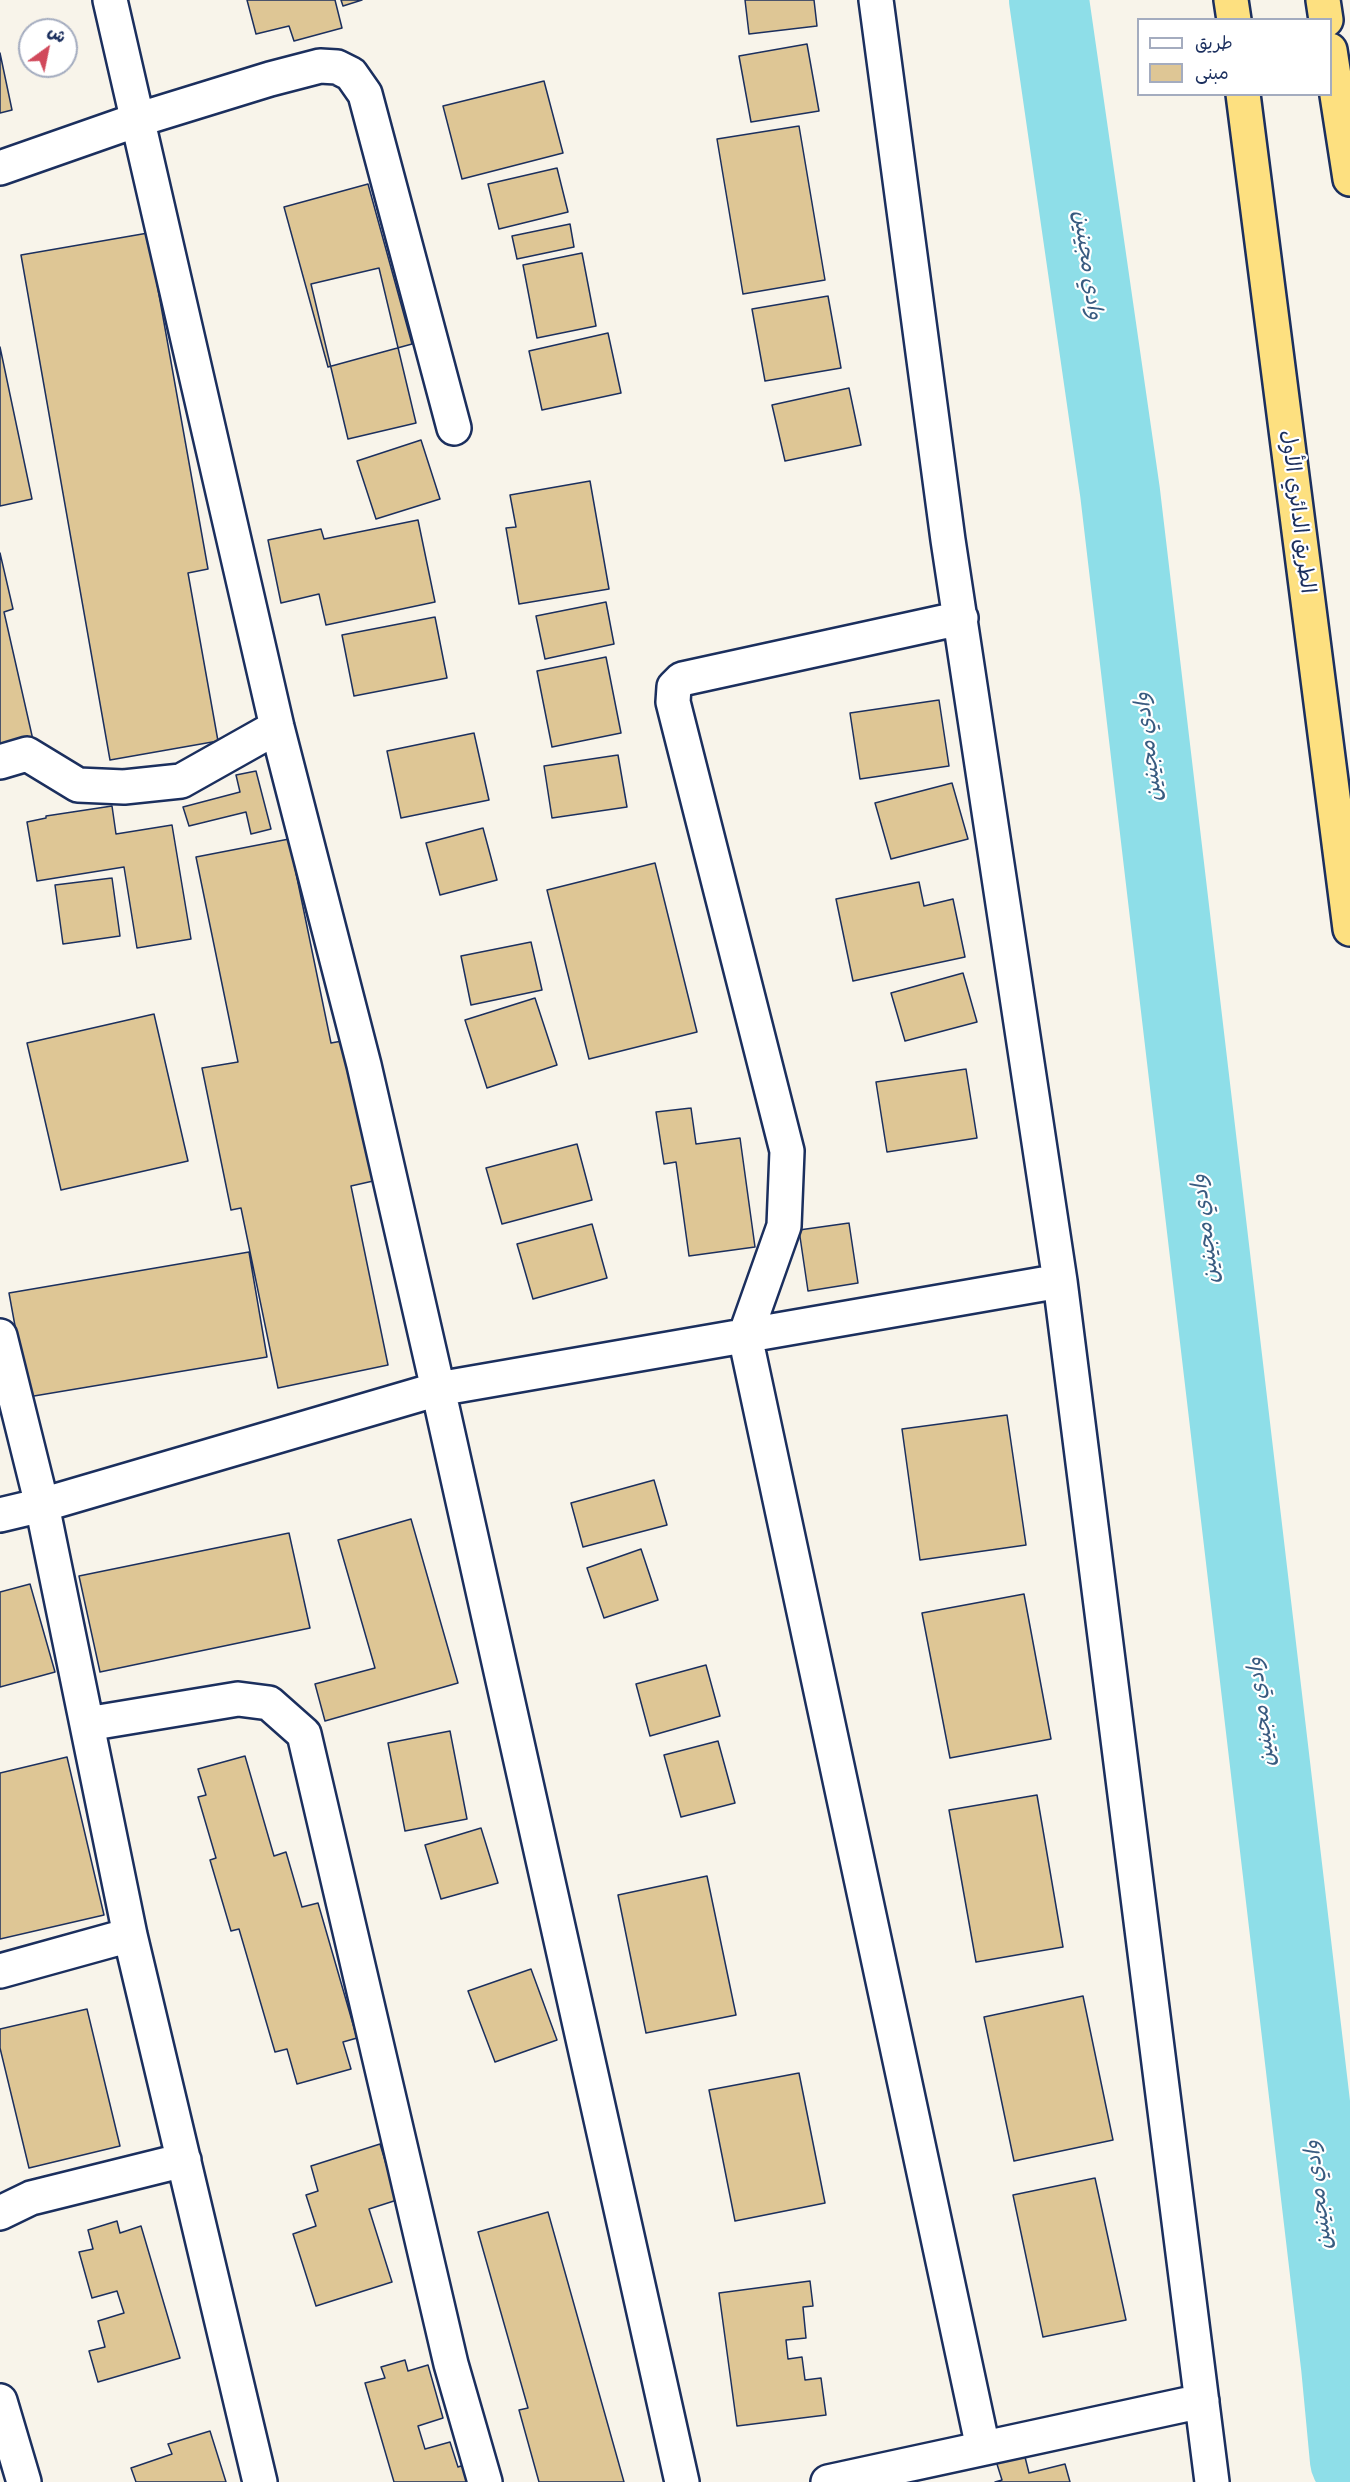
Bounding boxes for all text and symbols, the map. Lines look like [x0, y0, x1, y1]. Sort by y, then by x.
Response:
text: ش [42, 17, 72, 51]
north arrow [18, 18, 78, 78]
legend [1137, 18, 1332, 96]
text: طريق [1195, 27, 1233, 59]
text: مبنى [1195, 57, 1229, 89]
water label: وادي مجينين [1066, 209, 1108, 321]
street label: الطريق الدائري الأول [1274, 429, 1320, 595]
water label: وادي مجينين [1129, 691, 1169, 803]
water label: وادي مجينين [1186, 1173, 1226, 1285]
water label: وادي مجينين [1242, 1656, 1282, 1768]
water label: وادي مجينين [1299, 2139, 1339, 2251]

